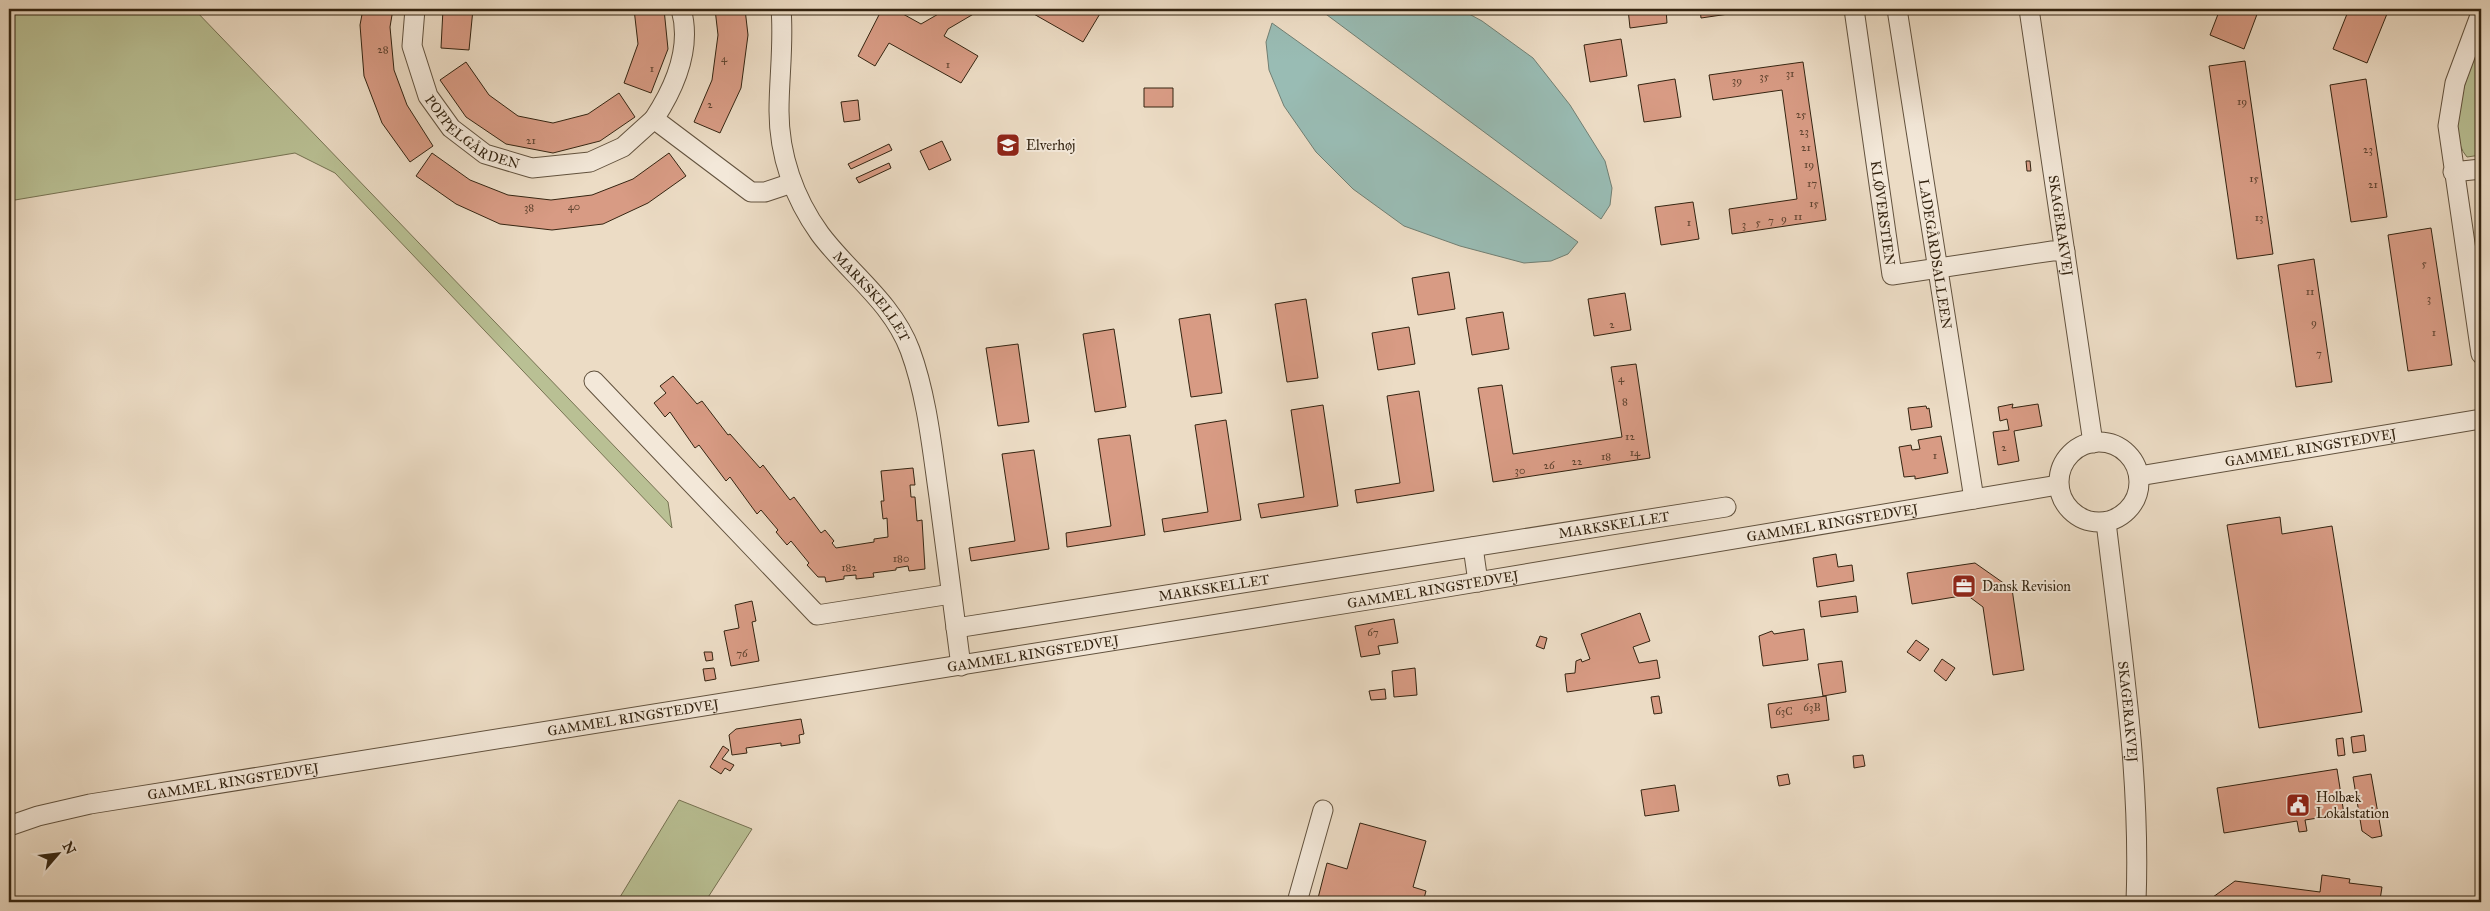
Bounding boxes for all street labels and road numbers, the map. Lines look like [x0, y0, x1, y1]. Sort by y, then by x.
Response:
street label: POPPELGÅRDEN [422, 92, 522, 172]
street label: KLØVERSTIEN [1867, 159, 1899, 267]
street label: SKAGERAKVEJ [2045, 174, 2077, 278]
street label: LADEGÅRDSALLEEN [1915, 178, 1956, 330]
street label: MARKSKELLET [830, 248, 914, 344]
street label: GAMMEL RINGSTEDVEJ [2224, 425, 2398, 470]
street label: GAMMEL RINGSTEDVEJ [1745, 500, 1920, 545]
street label: MARKSKELLET [1557, 507, 1671, 542]
street label: GAMMEL RINGSTEDVEJ [1346, 567, 1520, 612]
street label: MARKSKELLET [1157, 570, 1271, 605]
street label: GAMMEL RINGSTEDVEJ [946, 631, 1121, 676]
street label: SKAGERAKVEJ [2115, 660, 2141, 763]
street label: GAMMEL RINGSTEDVEJ [546, 695, 721, 739]
street label: GAMMEL RINGSTEDVEJ [146, 759, 321, 803]

